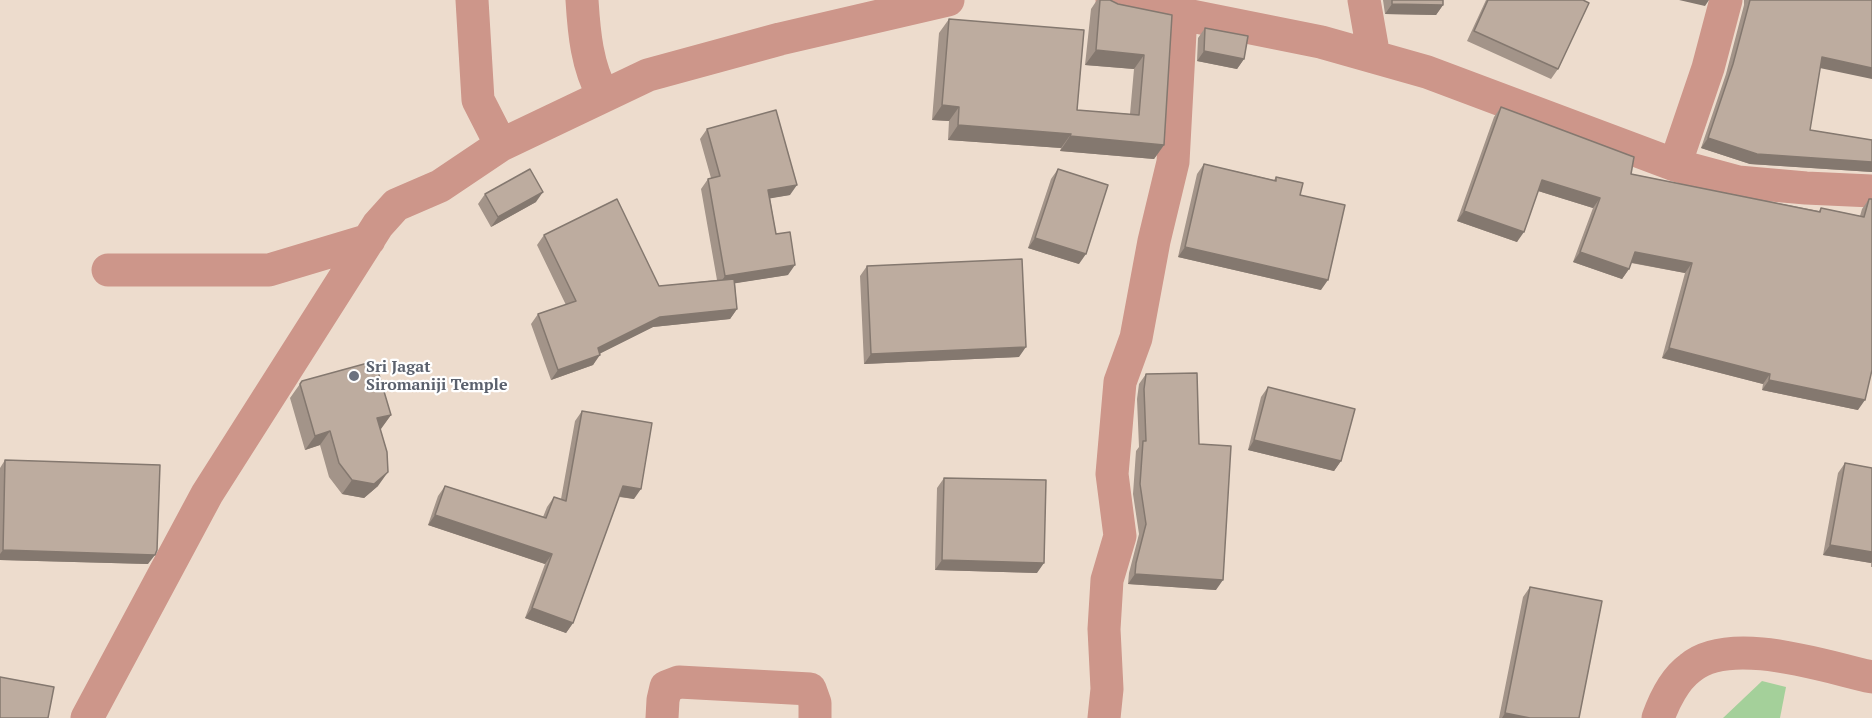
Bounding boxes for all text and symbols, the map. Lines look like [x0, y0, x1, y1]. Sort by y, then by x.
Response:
place label: Sri Jagat Siromaniji Temple [366, 357, 508, 395]
marker: Sri Jagat Siromaniji Temple [347, 369, 361, 383]

